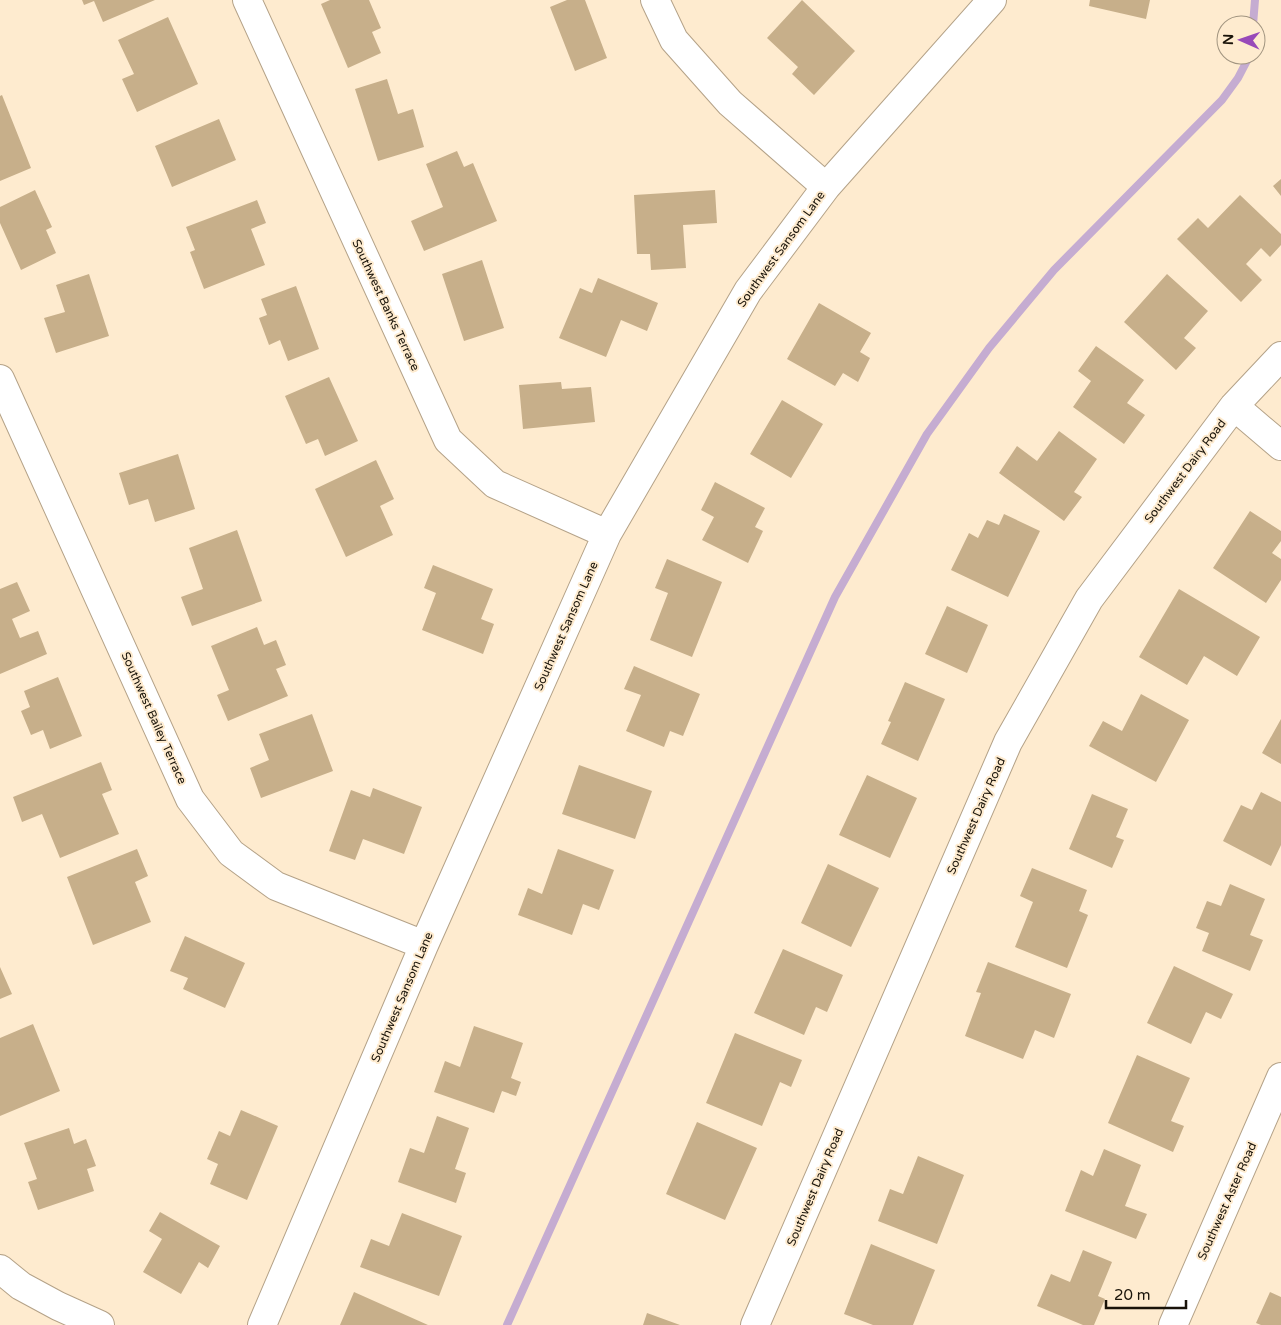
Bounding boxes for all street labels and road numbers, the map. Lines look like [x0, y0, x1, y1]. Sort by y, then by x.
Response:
street label: Southwest Sansom Lane [734, 188, 828, 310]
street label: Southwest Banks Terrace [349, 237, 423, 373]
street label: Southwest Dairy Road [1141, 416, 1229, 526]
street label: Southwest Sansom Lane [531, 559, 601, 693]
street label: Southwest Bailey Terrace [118, 650, 190, 786]
street label: Southwest Dairy Road [944, 755, 1008, 877]
street label: Southwest Sansom Lane [368, 930, 436, 1064]
street label: Southwest Dairy Road [784, 1126, 846, 1248]
street label: Southwest Aster Road [1195, 1140, 1259, 1262]

